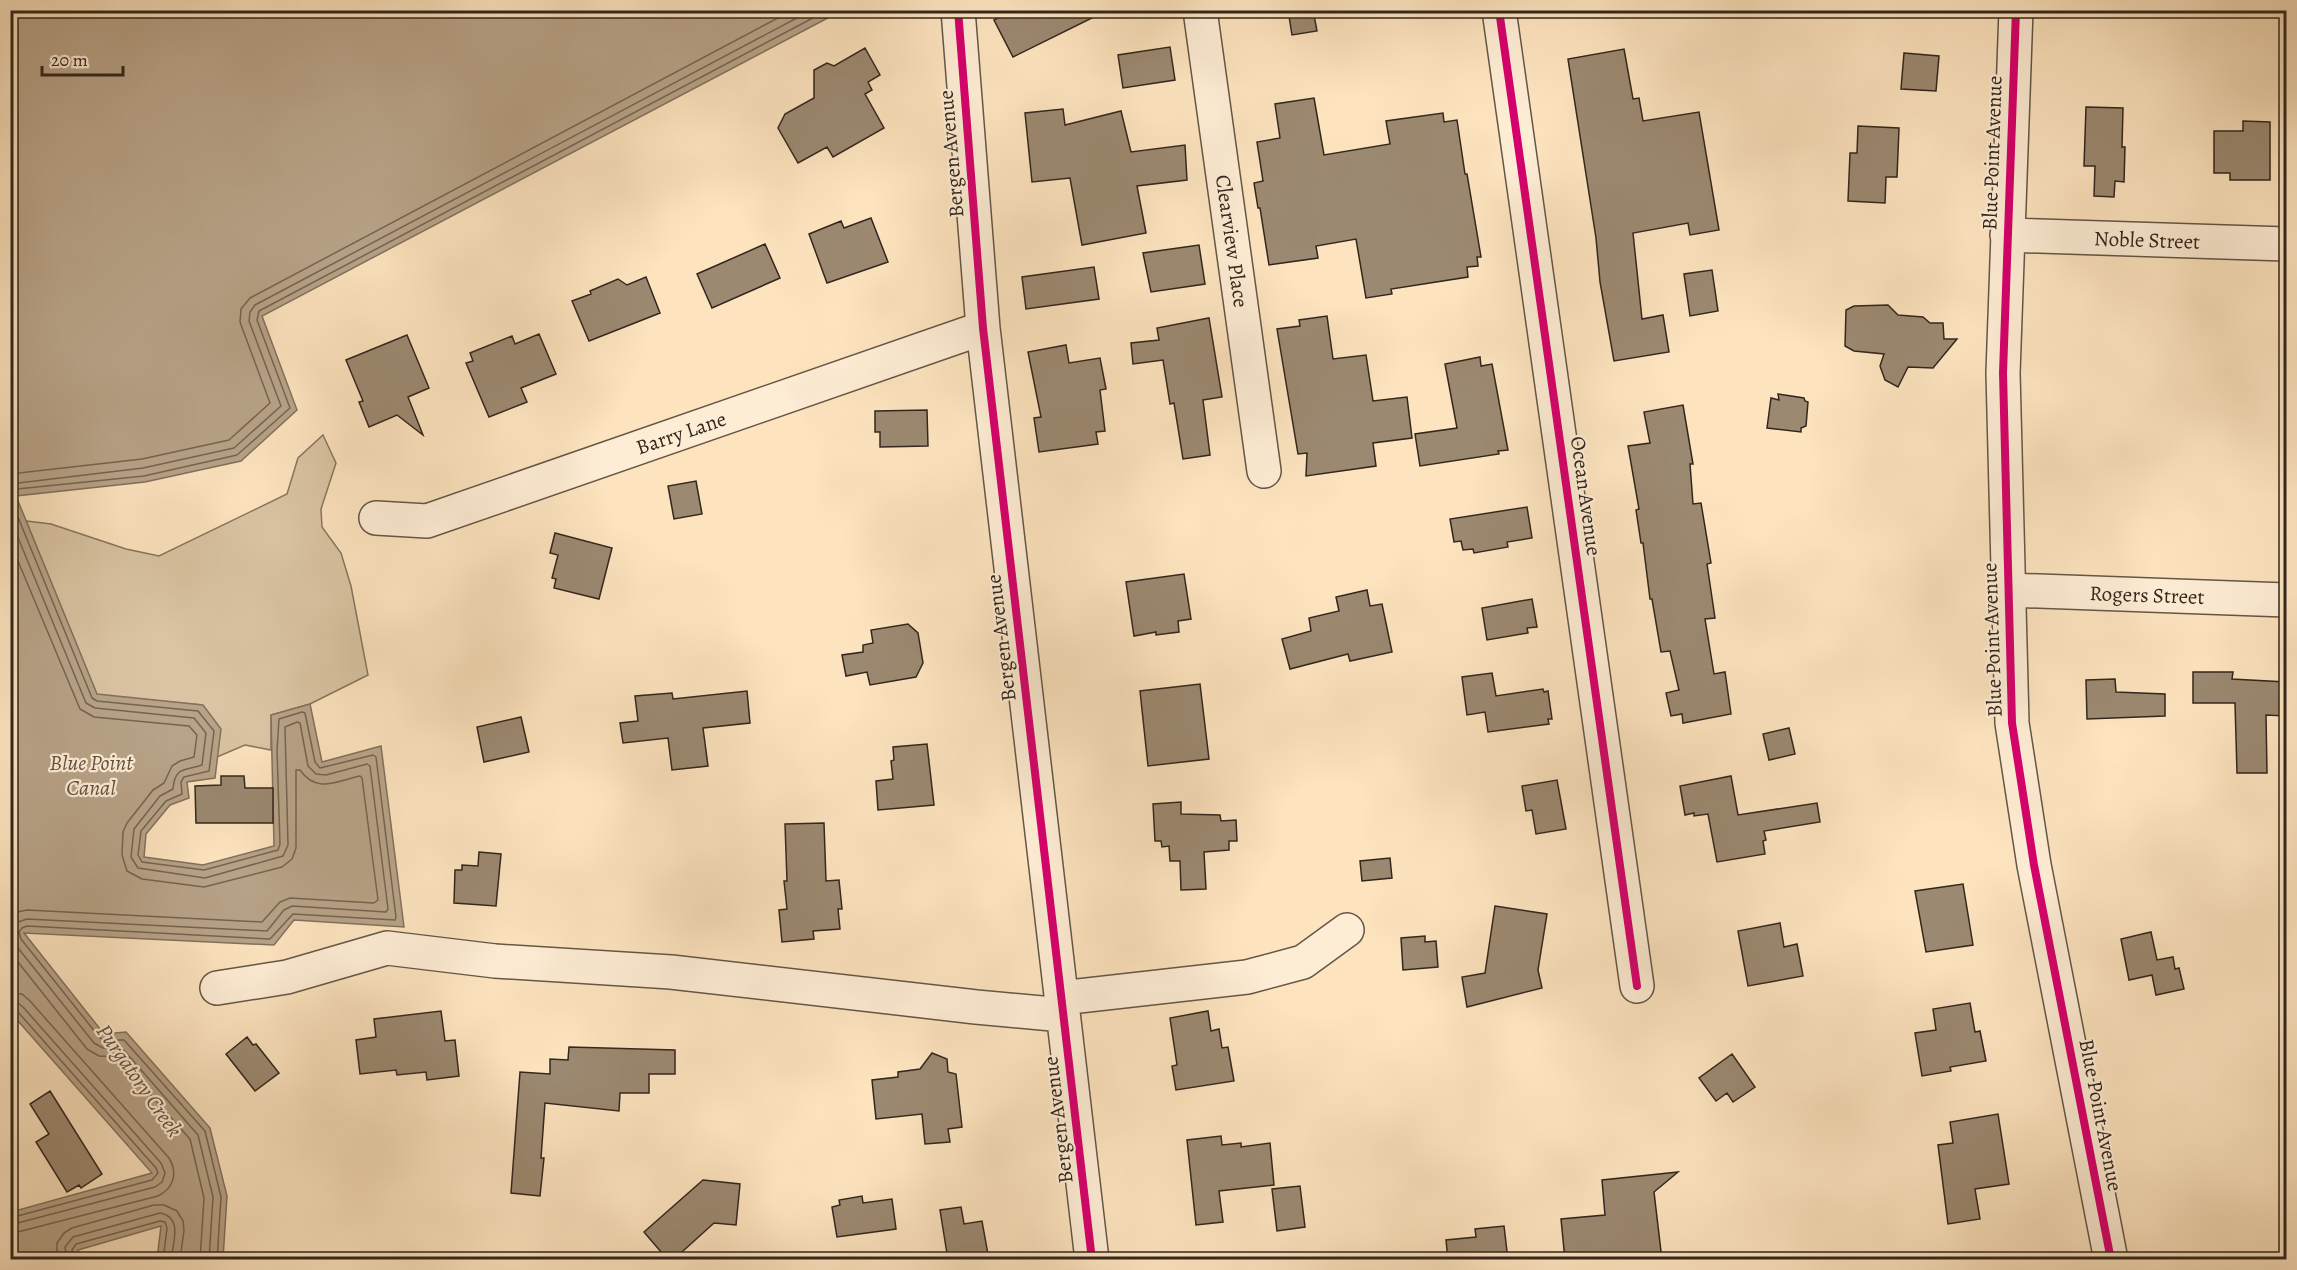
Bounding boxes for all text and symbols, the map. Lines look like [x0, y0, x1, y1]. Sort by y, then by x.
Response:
scale bar [42, 39, 123, 77]
text: 20 m [51, 48, 88, 72]
street label: Blue Point Avenue [1975, 75, 2009, 231]
street label: Bergen Avenue [931, 89, 971, 219]
street label: Clearview Place [1209, 173, 1255, 309]
street label: Noble Street [2093, 224, 2201, 256]
street label: Barry Lane [632, 405, 730, 461]
street label: Ocean Avenue [1564, 434, 1608, 558]
street label: Blue Point Avenue [1975, 562, 2009, 718]
street label: Bergen Avenue [979, 573, 1023, 703]
street label: Rogers Street [2089, 579, 2205, 611]
water label: Blue Point Canal [50, 748, 133, 803]
water label: Purgatory Creek [89, 1018, 189, 1143]
street label: Blue Point Avenue [2072, 1036, 2130, 1194]
street label: Bergen Avenue [1036, 1055, 1080, 1185]

